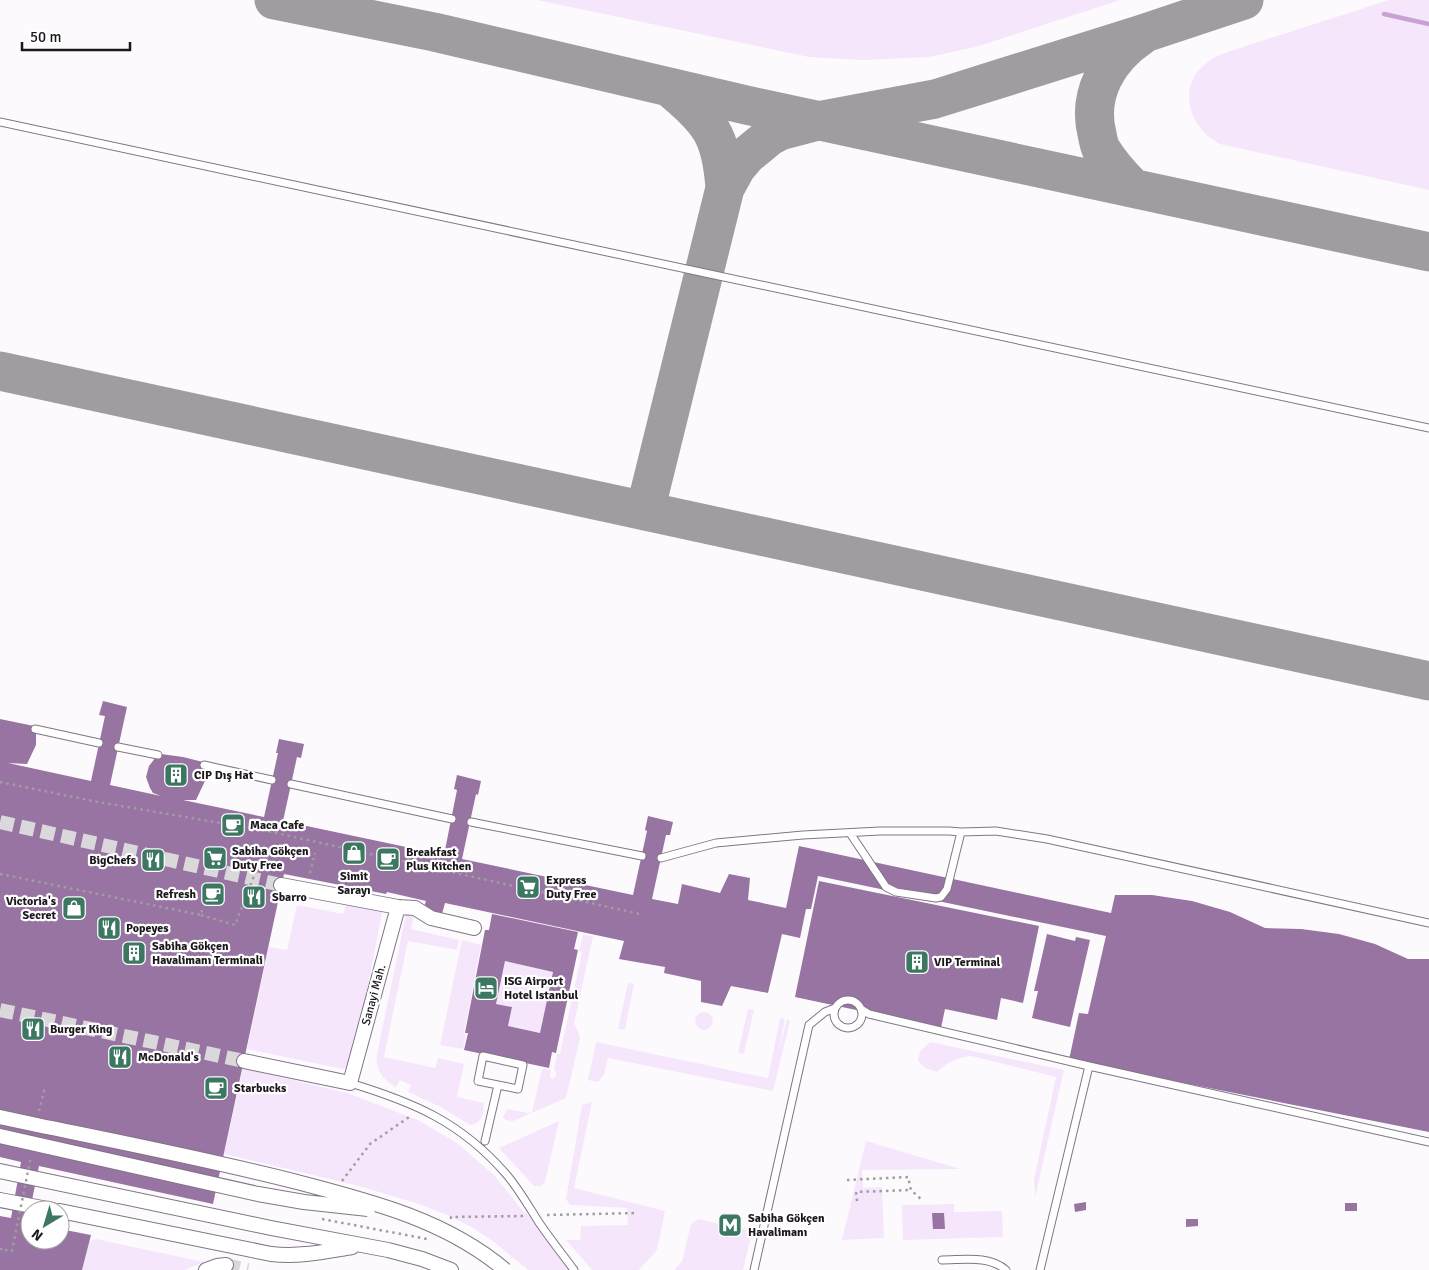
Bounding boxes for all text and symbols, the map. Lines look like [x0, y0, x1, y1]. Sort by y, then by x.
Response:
scale bar [22, 20, 130, 52]
text: 50 m [30, 28, 61, 46]
building icon: CIP Dış Hat [163, 762, 189, 788]
place label: CIP Dış Hat [194, 768, 254, 783]
cafe icon: Maca Cafe [220, 812, 246, 838]
place label: Maca Cafe [250, 818, 304, 833]
shop icon: Simit Sarayı [341, 840, 367, 866]
place label: Sabiha Gökçen Duty Free [232, 844, 309, 873]
supermarket icon: Sabiha Gökçen Duty Free [202, 845, 228, 871]
place label: Breakfast Plus Kitchen [406, 845, 472, 874]
cafe icon: Breakfast Plus Kitchen [375, 846, 401, 872]
restaurant icon: BigChefs [140, 847, 166, 873]
place label: BigChefs [89, 853, 137, 868]
place label: Simit Sarayı [337, 869, 371, 898]
place label: Express Duty Free [546, 873, 597, 902]
supermarket icon: Express Duty Free [515, 874, 541, 900]
cafe icon: Refresh [200, 881, 226, 907]
restaurant icon: Sbarro [241, 884, 267, 910]
place label: Refresh [156, 887, 196, 902]
place label: Sbarro [272, 890, 307, 905]
place label: Victoria's Secret [6, 894, 57, 923]
shop icon: Victoria's Secret [61, 895, 87, 921]
restaurant icon: Popeyes [96, 915, 122, 941]
place label: Popeyes [126, 921, 169, 936]
place label: Sabiha Gökçen Havalimanı Terminali [152, 939, 263, 968]
building icon: Sabiha Gökçen Havalimanı Terminali [121, 940, 147, 966]
building icon: VIP Terminal [904, 949, 930, 975]
place label: VIP Terminal [934, 955, 1001, 970]
street label: Sanayi Mah. [359, 963, 389, 1027]
place label: ISG Airport Hotel Istanbul [504, 974, 579, 1003]
hotel icon: ISG Airport Hotel Istanbul [473, 975, 499, 1001]
restaurant icon: Burger King [20, 1016, 46, 1042]
place label: Burger King [50, 1022, 113, 1037]
restaurant icon: McDonald's [107, 1044, 133, 1070]
place label: McDonald's [138, 1050, 200, 1065]
cafe icon: Starbucks [203, 1075, 229, 1101]
place label: Starbucks [234, 1081, 287, 1096]
north arrow [20, 1200, 70, 1250]
place label: Sabiha Gökçen Havalimanı [748, 1211, 825, 1240]
metro station icon: Sabiha Gökçen Havalimanı [717, 1212, 743, 1238]
text: N [28, 1225, 46, 1245]

